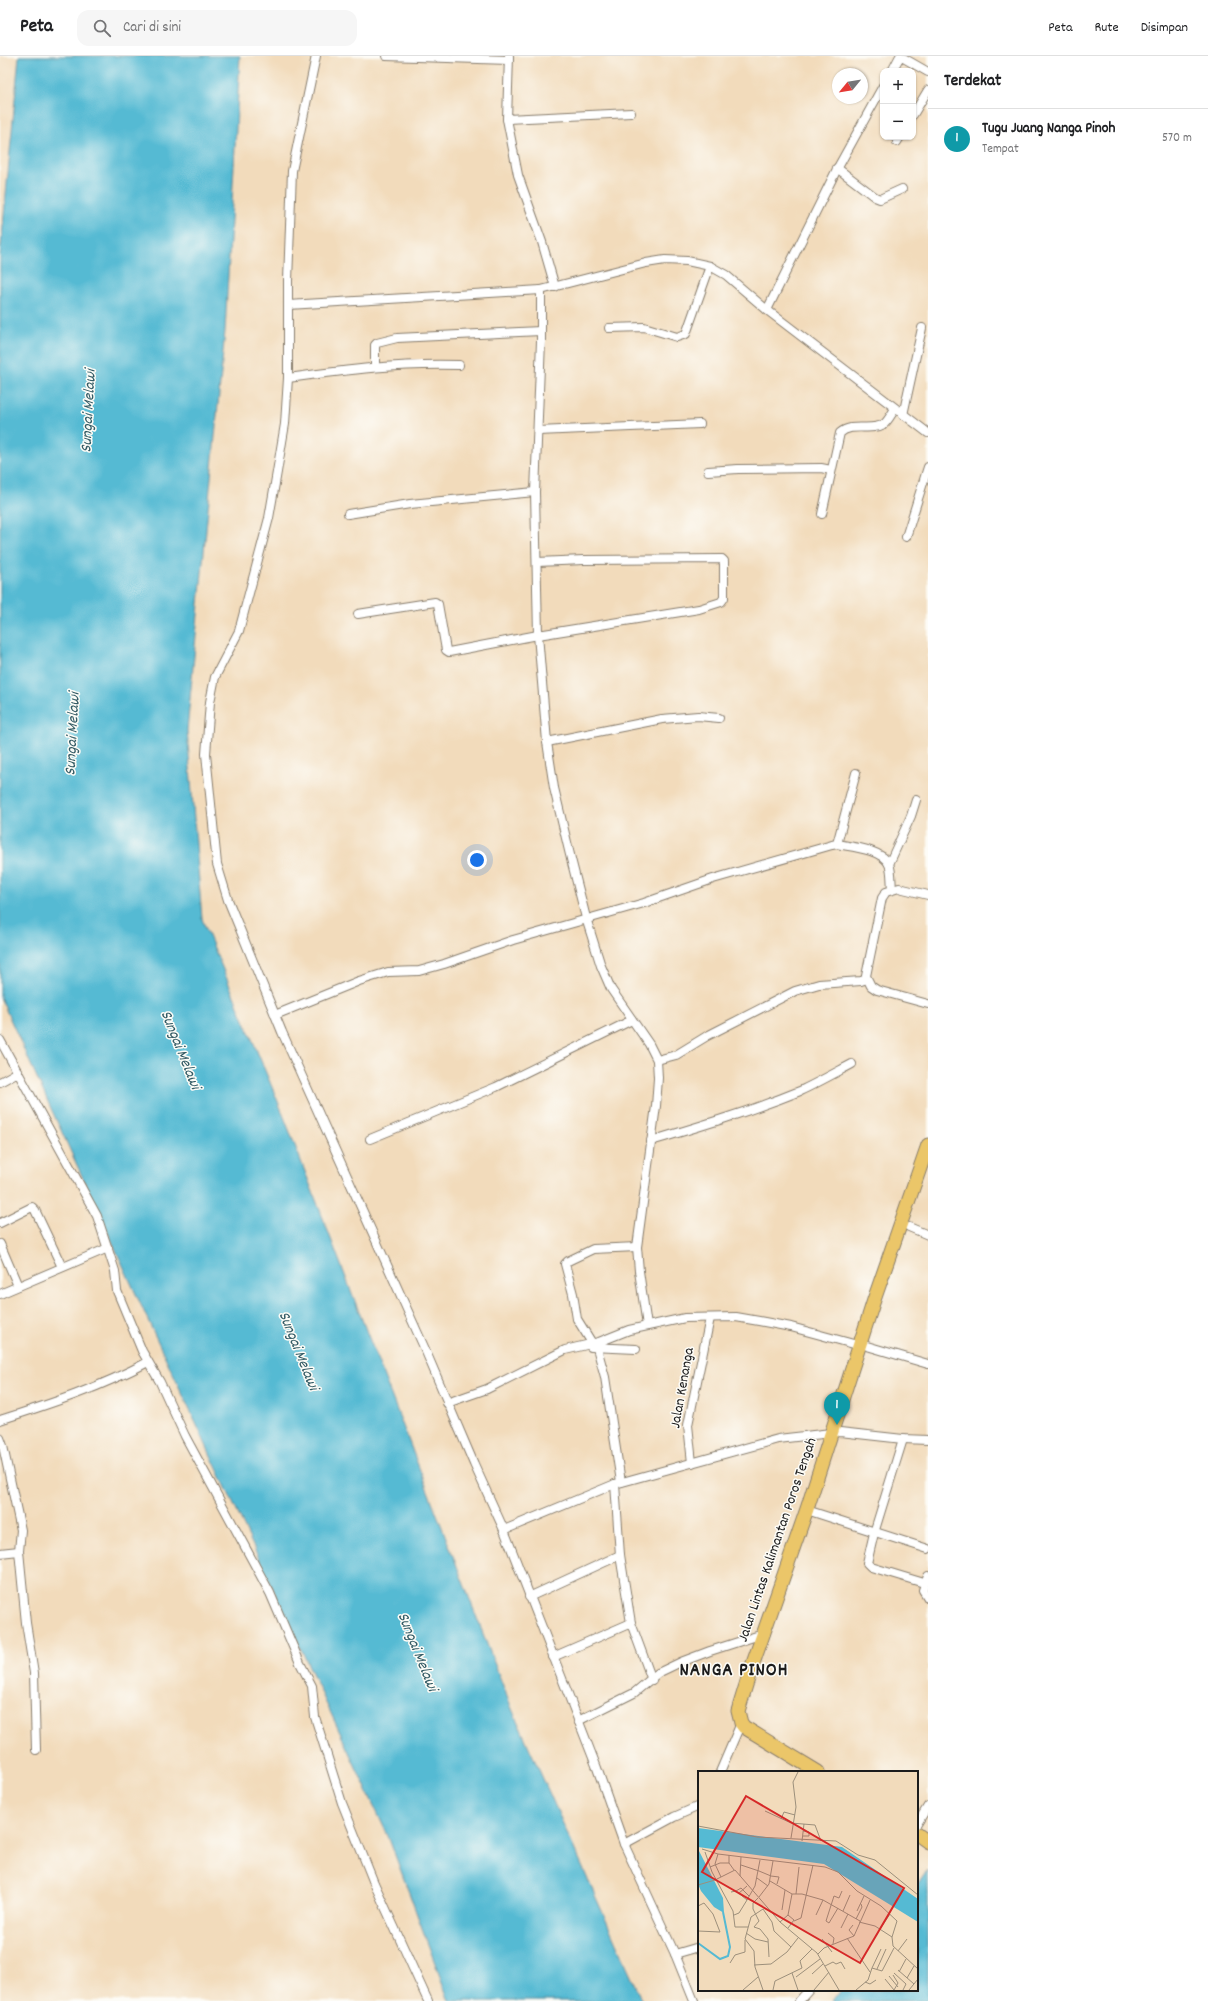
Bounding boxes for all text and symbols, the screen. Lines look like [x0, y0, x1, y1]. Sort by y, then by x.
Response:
search box [77, 10, 357, 46]
text: Peta [20, 14, 53, 41]
icon: search [91, 17, 113, 39]
text: Cari di sini [123, 17, 181, 39]
text: Peta [1048, 18, 1072, 38]
text: Rute [1094, 18, 1119, 38]
text: Disimpan [1141, 18, 1188, 38]
north arrow [832, 68, 868, 104]
map controls [880, 68, 916, 140]
button: + [880, 68, 916, 104]
text: Terdekat [944, 70, 1001, 94]
button: − [880, 104, 916, 140]
text: Tugu Juang Nanga Pinoh [982, 118, 1115, 140]
text: 1 [956, 129, 958, 148]
text: 570 m [1162, 129, 1192, 148]
text: Tempat [982, 140, 1019, 159]
water label: Sungai Melawi [75, 366, 103, 453]
water label: Sungai Melawi [59, 689, 87, 776]
your location [467, 850, 487, 870]
water label: Sungai Melawi [154, 1007, 207, 1096]
water label: Sungai Melawi [272, 1308, 325, 1397]
street label: Jalan Kenanga [665, 1345, 701, 1430]
pin: 1 [824, 1392, 850, 1425]
street label: Jalan Lintas Kalimantan Poros Tengah [733, 1435, 823, 1645]
water label: Sungai Melawi [391, 1609, 444, 1698]
district label: NANGA PINOH [679, 1658, 789, 1685]
inset map [698, 1771, 918, 1991]

